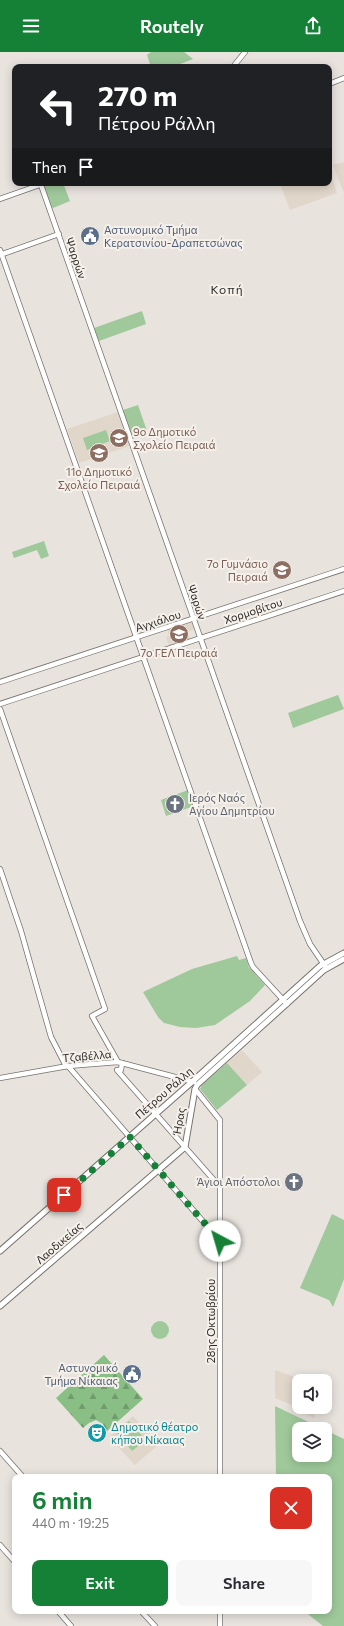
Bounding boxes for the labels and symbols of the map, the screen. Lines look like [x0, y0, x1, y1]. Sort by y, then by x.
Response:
place label: Αστυνομικό Τμήμα Κερατσινίου-Δραπετσώνας [104, 223, 243, 249]
public building icon: Αστυνομικό Τμήμα Κερατσινίου-Δραπετσώνας [79, 225, 101, 247]
street label: Ψαρρών [63, 236, 90, 281]
district label: Κοπή [210, 282, 244, 296]
place label: 9ο Δημοτικό Σχολείο Πειραιά [133, 425, 216, 451]
school or university icon: 9ο Δημοτικό Σχολείο Πειραιά [108, 427, 130, 449]
school or university icon: 11ο Δημοτικό Σχολείο Πειραιά [88, 442, 110, 464]
place label: 11ο Δημοτικό Σχολείο Πειραιά [58, 465, 141, 491]
place label: 7ο Γυμνάσιο Πειραιά [207, 557, 268, 583]
school or university icon: 7ο Γυμνάσιο Πειραιά [271, 559, 293, 581]
street label: Ψαρών [185, 583, 210, 622]
street label: Χορμοβίτου [222, 595, 284, 626]
street label: Αγχιάλου [133, 607, 182, 634]
school or university icon: 7ο ΓΕΛ Πειραιά [168, 623, 190, 645]
place label: 7ο ΓΕΛ Πειραιά [141, 646, 218, 659]
place label: Ιερός Ναός Αγίου Δημητρίου [189, 791, 275, 817]
church icon: Ιερός Ναός Αγίου Δημητρίου [164, 793, 186, 815]
street label: Τζαβέλλα [62, 1047, 112, 1064]
street label: Πέτρου Ράλλη [132, 1064, 195, 1121]
street label: Ήρας [170, 1106, 187, 1137]
church icon: Άγιοι Απόστολοι [283, 1171, 305, 1193]
place label: Άγιοι Απόστολοι [196, 1175, 281, 1188]
pin [47, 1178, 81, 1212]
street label: Λαοδικείας [33, 1219, 85, 1266]
position arrow [199, 1220, 241, 1262]
street label: 28ης Οκτωβρίου [204, 1279, 217, 1363]
place label: Αστυνομικό Τμήμα Νίκαιας [44, 1361, 118, 1387]
public building icon: Αστυνομικό Τμήμα Νίκαιας [121, 1363, 143, 1385]
place label: Δημοτικό θέατρο κήπου Νίκαιας [111, 1420, 199, 1446]
theatre icon: Δημοτικό θέατρο κήπου Νίκαιας [86, 1422, 108, 1444]

